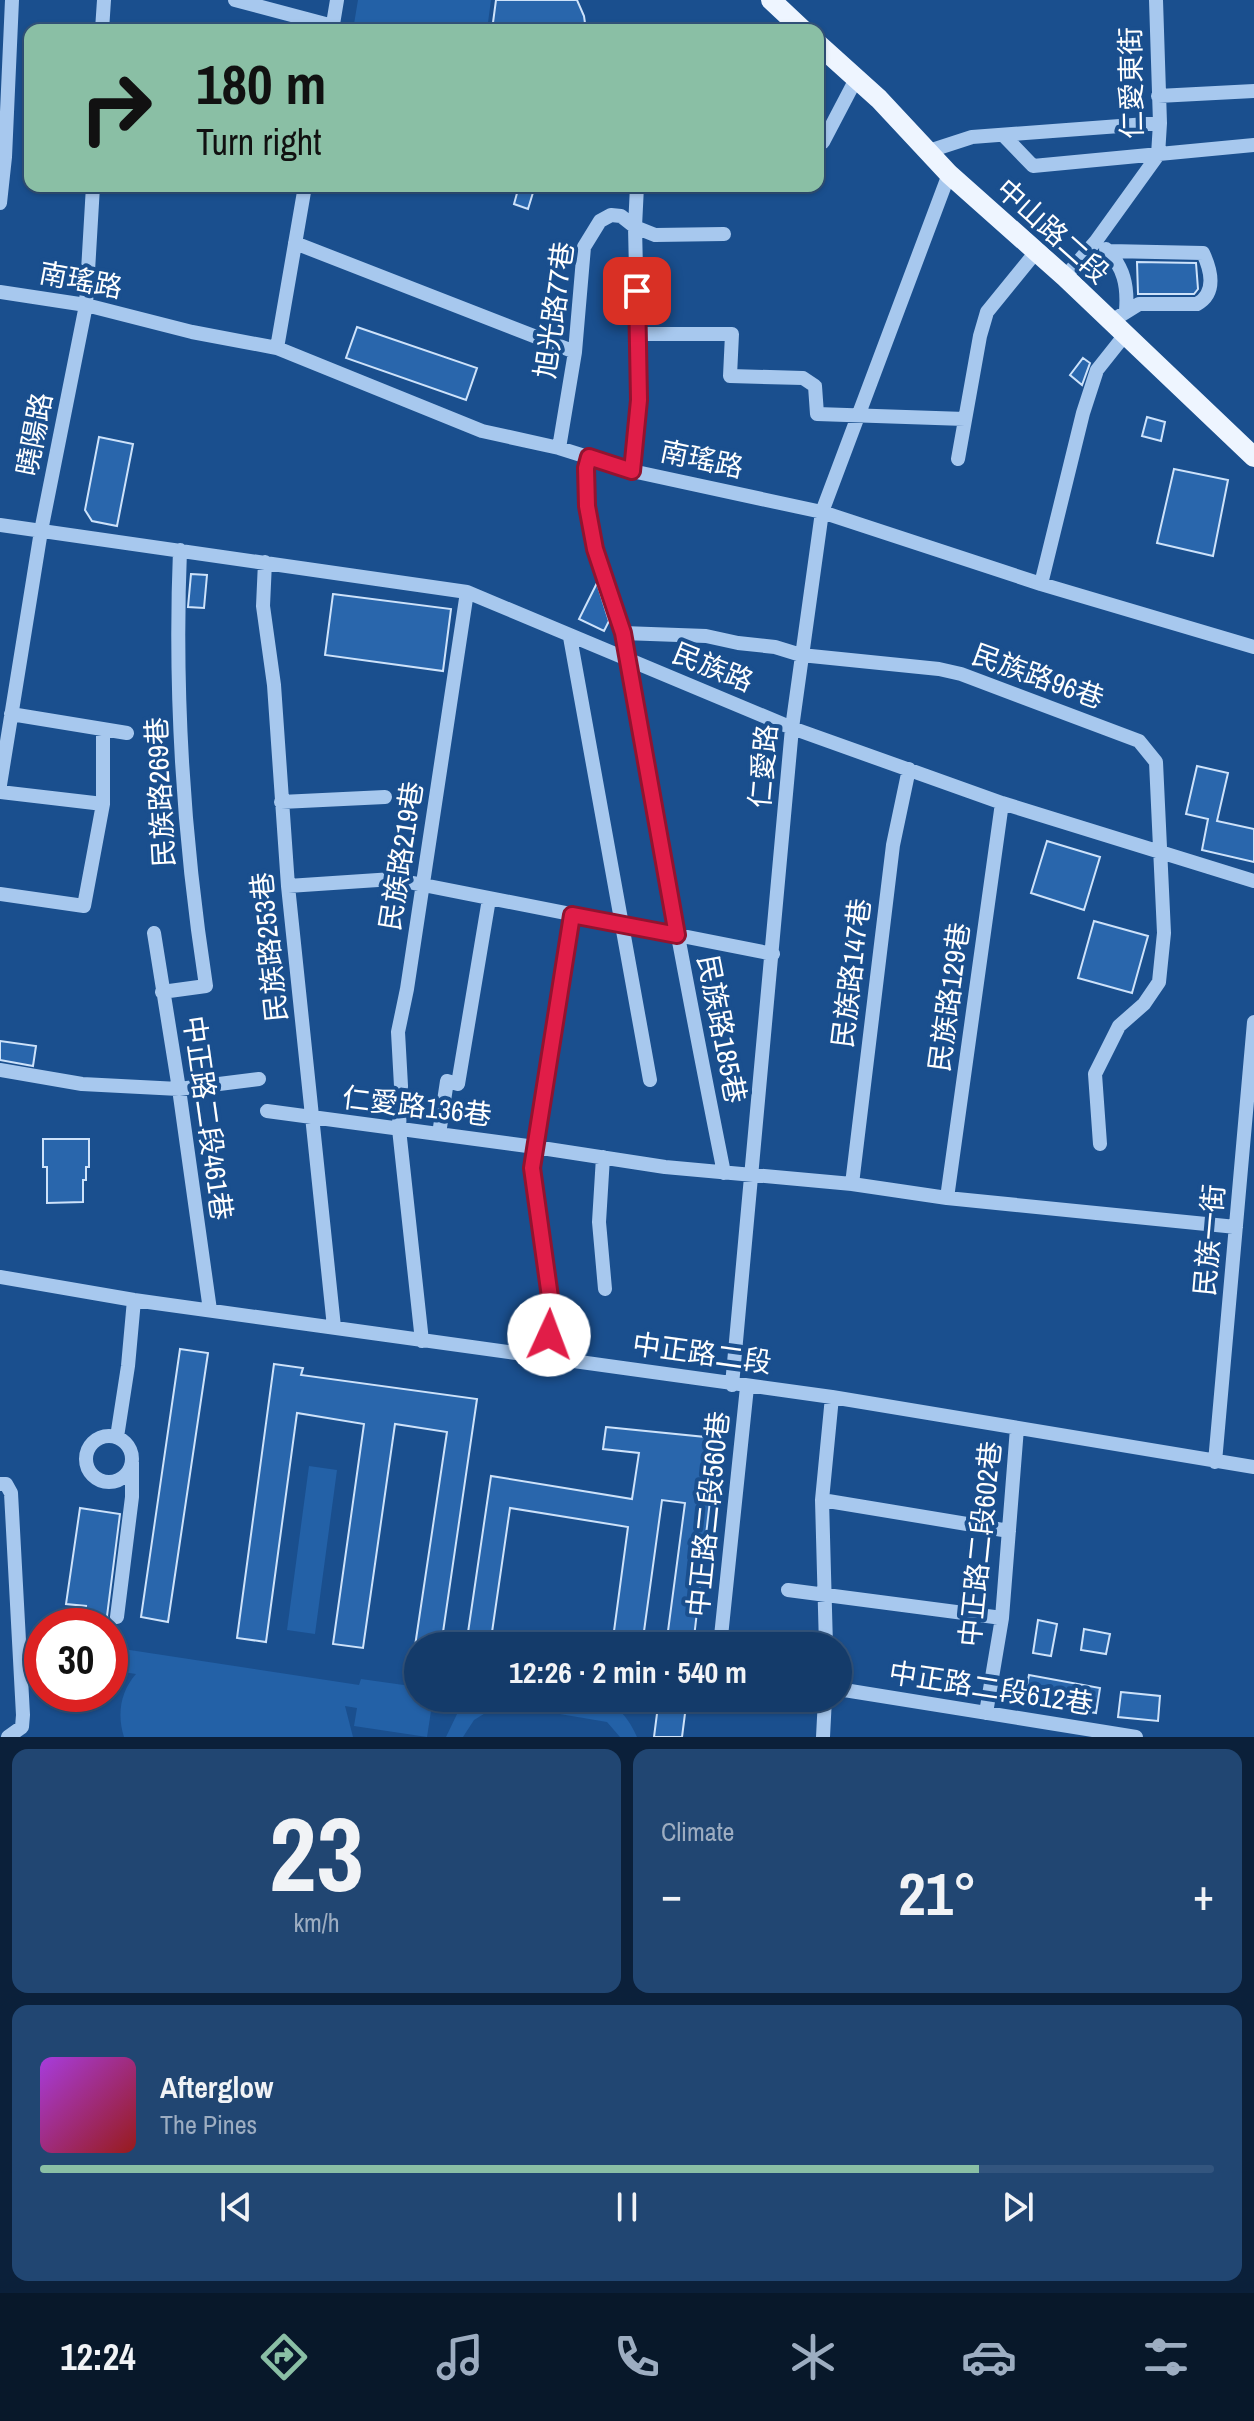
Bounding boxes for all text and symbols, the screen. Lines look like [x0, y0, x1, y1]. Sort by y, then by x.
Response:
street label: 仁愛東街 [1111, 27, 1151, 139]
text: 180 m [196, 46, 326, 121]
icon: right [64, 56, 168, 160]
text: Turn right [196, 118, 321, 166]
street label: 中山路二段 [988, 170, 1118, 292]
street label: 旭光路77巷 [526, 239, 582, 381]
street label: 南瑤路 [36, 253, 126, 307]
pin [603, 257, 671, 325]
icon: arrive [615, 269, 659, 313]
street label: 曉陽路 [7, 389, 61, 479]
street label: 南瑤路 [657, 432, 747, 486]
street label: 民族路 [667, 634, 759, 700]
street label: 民族路96巷 [967, 635, 1109, 717]
street label: 民族路269巷 [137, 716, 183, 868]
street label: 仁愛路 [740, 722, 786, 810]
street label: 民族路219巷 [370, 779, 432, 933]
street label: 民族路253巷 [242, 870, 296, 1024]
street label: 民族路147巷 [823, 896, 879, 1050]
street label: 民族路129巷 [920, 920, 978, 1074]
street label: 民族路185巷 [689, 952, 755, 1106]
street label: 中正路二段461巷 [175, 1013, 241, 1223]
street label: 仁愛路136巷 [340, 1078, 494, 1134]
street label: 民族一街 [1185, 1183, 1233, 1297]
position arrow [507, 1293, 591, 1377]
street label: 中正路二段 [630, 1324, 774, 1382]
street label: 中正路二段560巷 [678, 1409, 738, 1619]
street label: 中正路二段602巷 [950, 1439, 1010, 1649]
speed limit sign: 30 [24, 1608, 128, 1712]
text: 12:26 · 2 min · 540 m [509, 1652, 747, 1692]
street label: 中正路二段612巷 [886, 1653, 1096, 1723]
text: 23 [269, 1783, 364, 1923]
text: Climate [661, 1814, 734, 1849]
text: 21° [898, 1853, 977, 1934]
text: − [661, 1864, 682, 1924]
text: + [1193, 1864, 1214, 1924]
text: km/h [293, 1905, 340, 1940]
text: Afterglow [160, 2067, 273, 2107]
text: The Pines [160, 2107, 257, 2142]
icon: previous [214, 2185, 258, 2229]
icon: pause [605, 2185, 649, 2229]
icon: next [996, 2185, 1040, 2229]
icon: directions [256, 2329, 312, 2385]
icon: music [432, 2329, 488, 2385]
icon: phone [609, 2329, 665, 2385]
icon: climate [785, 2329, 841, 2385]
icon: car [961, 2329, 1017, 2385]
icon: filters [1138, 2329, 1194, 2385]
text: 12:24 [60, 2333, 136, 2381]

